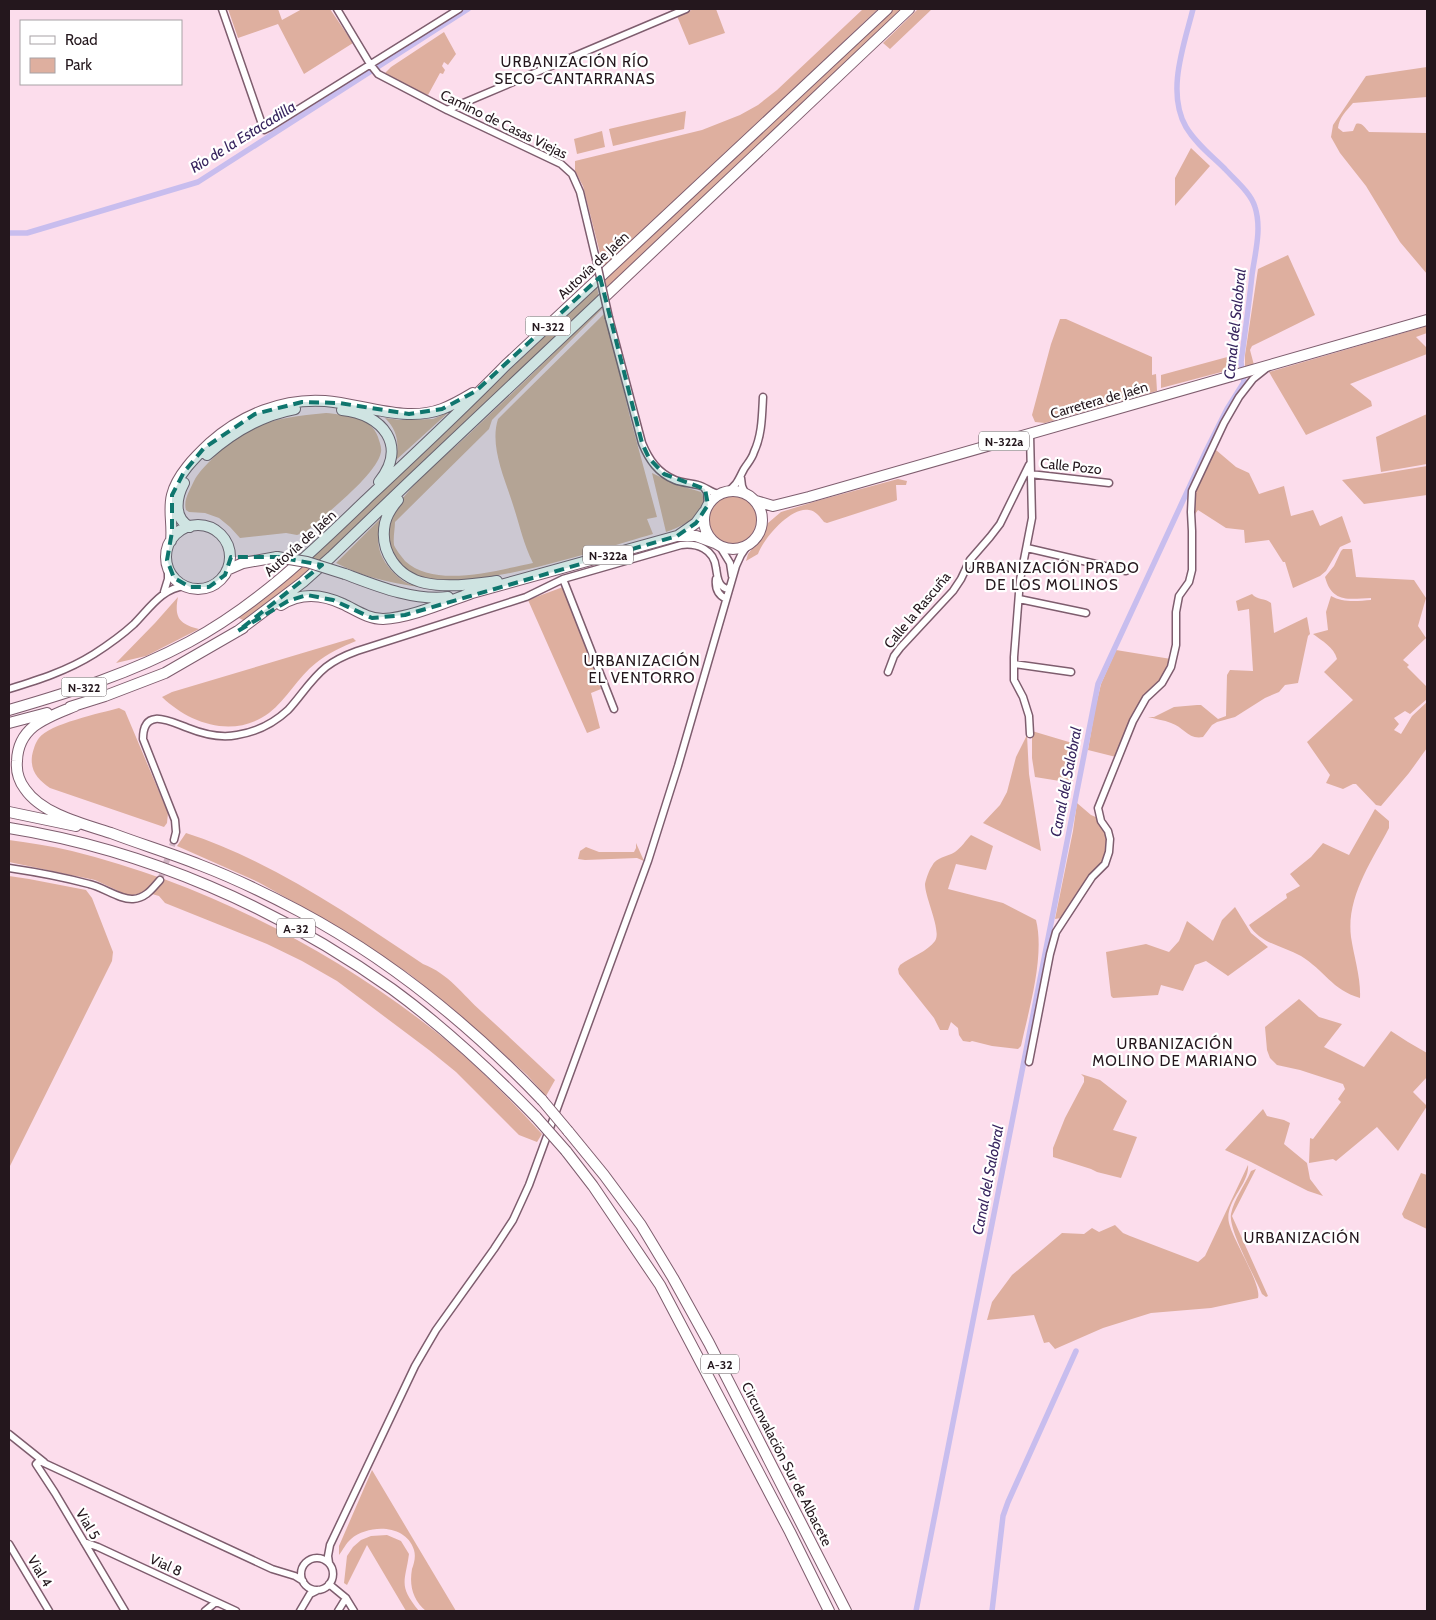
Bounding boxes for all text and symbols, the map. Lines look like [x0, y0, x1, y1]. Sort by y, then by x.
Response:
legend [20, 20, 182, 85]
text: Road [65, 31, 98, 49]
district label: URBANIZACIÓN RÍO SECO-CANTARRANAS [494, 52, 656, 88]
text: Park [65, 56, 92, 74]
street label: Camino de Casas Viejas [438, 85, 571, 163]
water label: Río de la Estacadilla [187, 97, 299, 177]
street label: Autovía de Jaén [554, 227, 633, 303]
water label: Canal del Salobral [1220, 267, 1250, 380]
road number: N-322 [526, 316, 570, 336]
street label: Carretera de Jaén [1048, 377, 1150, 422]
road number: N-322a [979, 432, 1029, 451]
street label: Calle Pozo [1039, 454, 1103, 478]
street label: Autovía de Jaén [260, 506, 340, 580]
road number: N-322a [583, 546, 633, 564]
district label: URBANIZACIÓN PRADO DE LOS MOLINOS [964, 558, 1140, 594]
street label: Calle la Rascuña [880, 568, 954, 652]
district label: URBANIZACIÓN EL VENTORRO [584, 651, 700, 687]
road number: N-322 [62, 678, 106, 696]
water label: Canal del Salobral [1047, 725, 1086, 838]
road number: A-32 [277, 918, 315, 938]
district label: URBANIZACIÓN MOLINO DE MARIANO [1092, 1034, 1258, 1070]
water label: Canal del Salobral [969, 1123, 1008, 1236]
district label: URBANIZACIÓN [1244, 1228, 1360, 1247]
road number: A-32 [701, 1355, 739, 1374]
street label: Circunvalación Sur de Albacete [738, 1379, 836, 1549]
street label: Vial 5 [72, 1505, 104, 1543]
street label: Vial 8 [147, 1550, 185, 1580]
street label: Vial 4 [24, 1552, 56, 1590]

